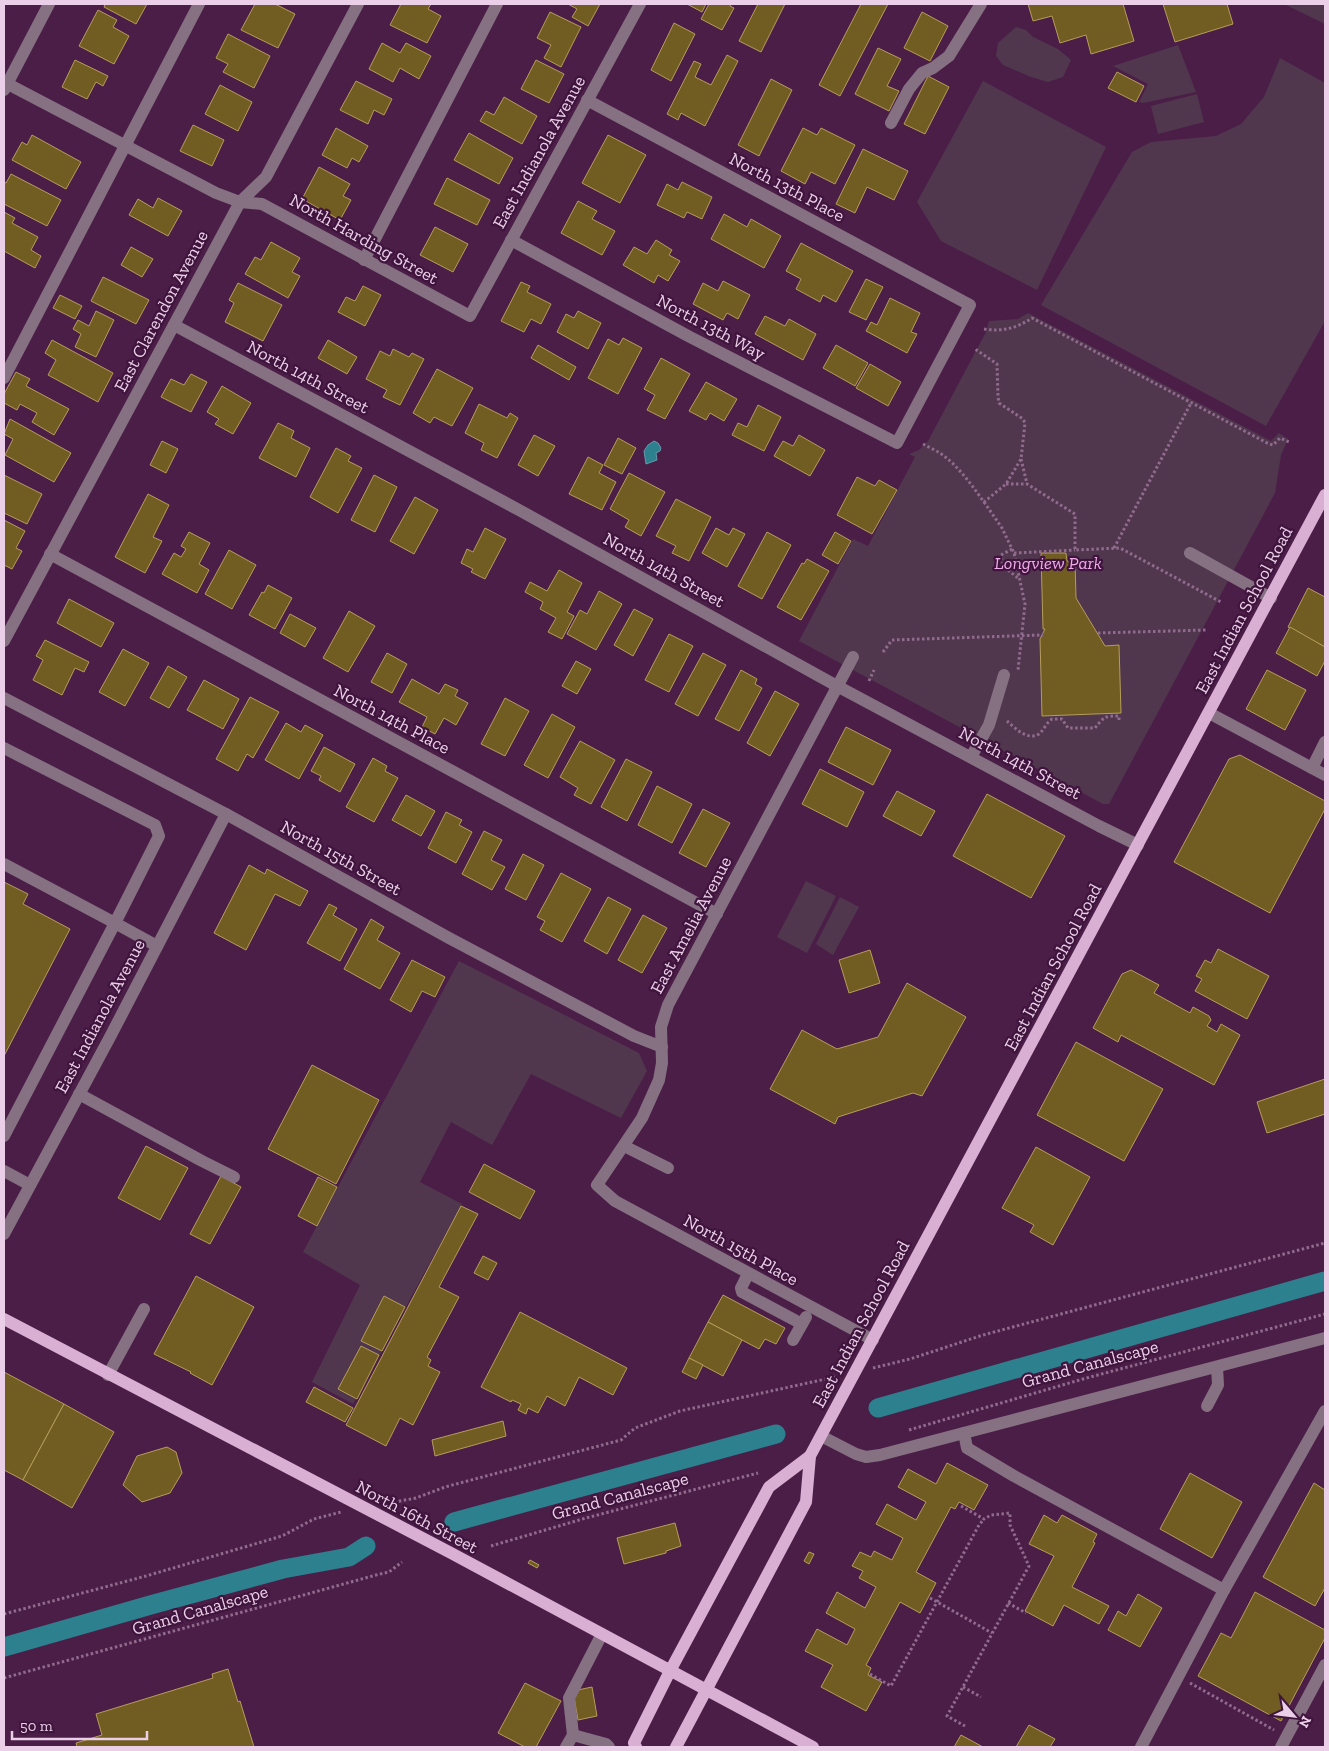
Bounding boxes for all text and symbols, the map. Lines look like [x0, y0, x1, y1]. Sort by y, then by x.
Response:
street label: East Indianola Avenue [488, 72, 590, 232]
street label: North 13th Place [726, 147, 848, 227]
street label: North Harding Street [286, 189, 442, 289]
street label: East Clarendon Avenue [109, 227, 213, 395]
street label: North 13th Way [653, 289, 770, 365]
street label: North 14th Street [243, 336, 373, 419]
street label: East Indian School Road [1191, 523, 1297, 697]
street label: North 14th Street [600, 528, 729, 613]
park label: Longview Park [994, 552, 1102, 574]
street label: North 14th Place [330, 679, 454, 759]
street label: North 14th Street [955, 722, 1085, 805]
street label: North 15th Street [277, 816, 405, 900]
street label: East Amelia Avenue [646, 853, 736, 997]
street label: East Indian School Road [1000, 880, 1106, 1054]
street label: East Indianola Avenue [50, 935, 150, 1097]
street label: North 15th Place [680, 1209, 802, 1291]
street label: East Indian School Road [808, 1237, 914, 1411]
street label: Grand Canalscape [1019, 1335, 1161, 1393]
street label: Grand Canalscape [549, 1467, 691, 1525]
street label: North 16th Street [352, 1476, 482, 1559]
street label: Grand Canalscape [130, 1580, 270, 1640]
north arrow [1269, 1691, 1319, 1741]
scale bar [12, 1708, 148, 1740]
text: N [1295, 1713, 1315, 1731]
text: 50 m [20, 1717, 53, 1735]

